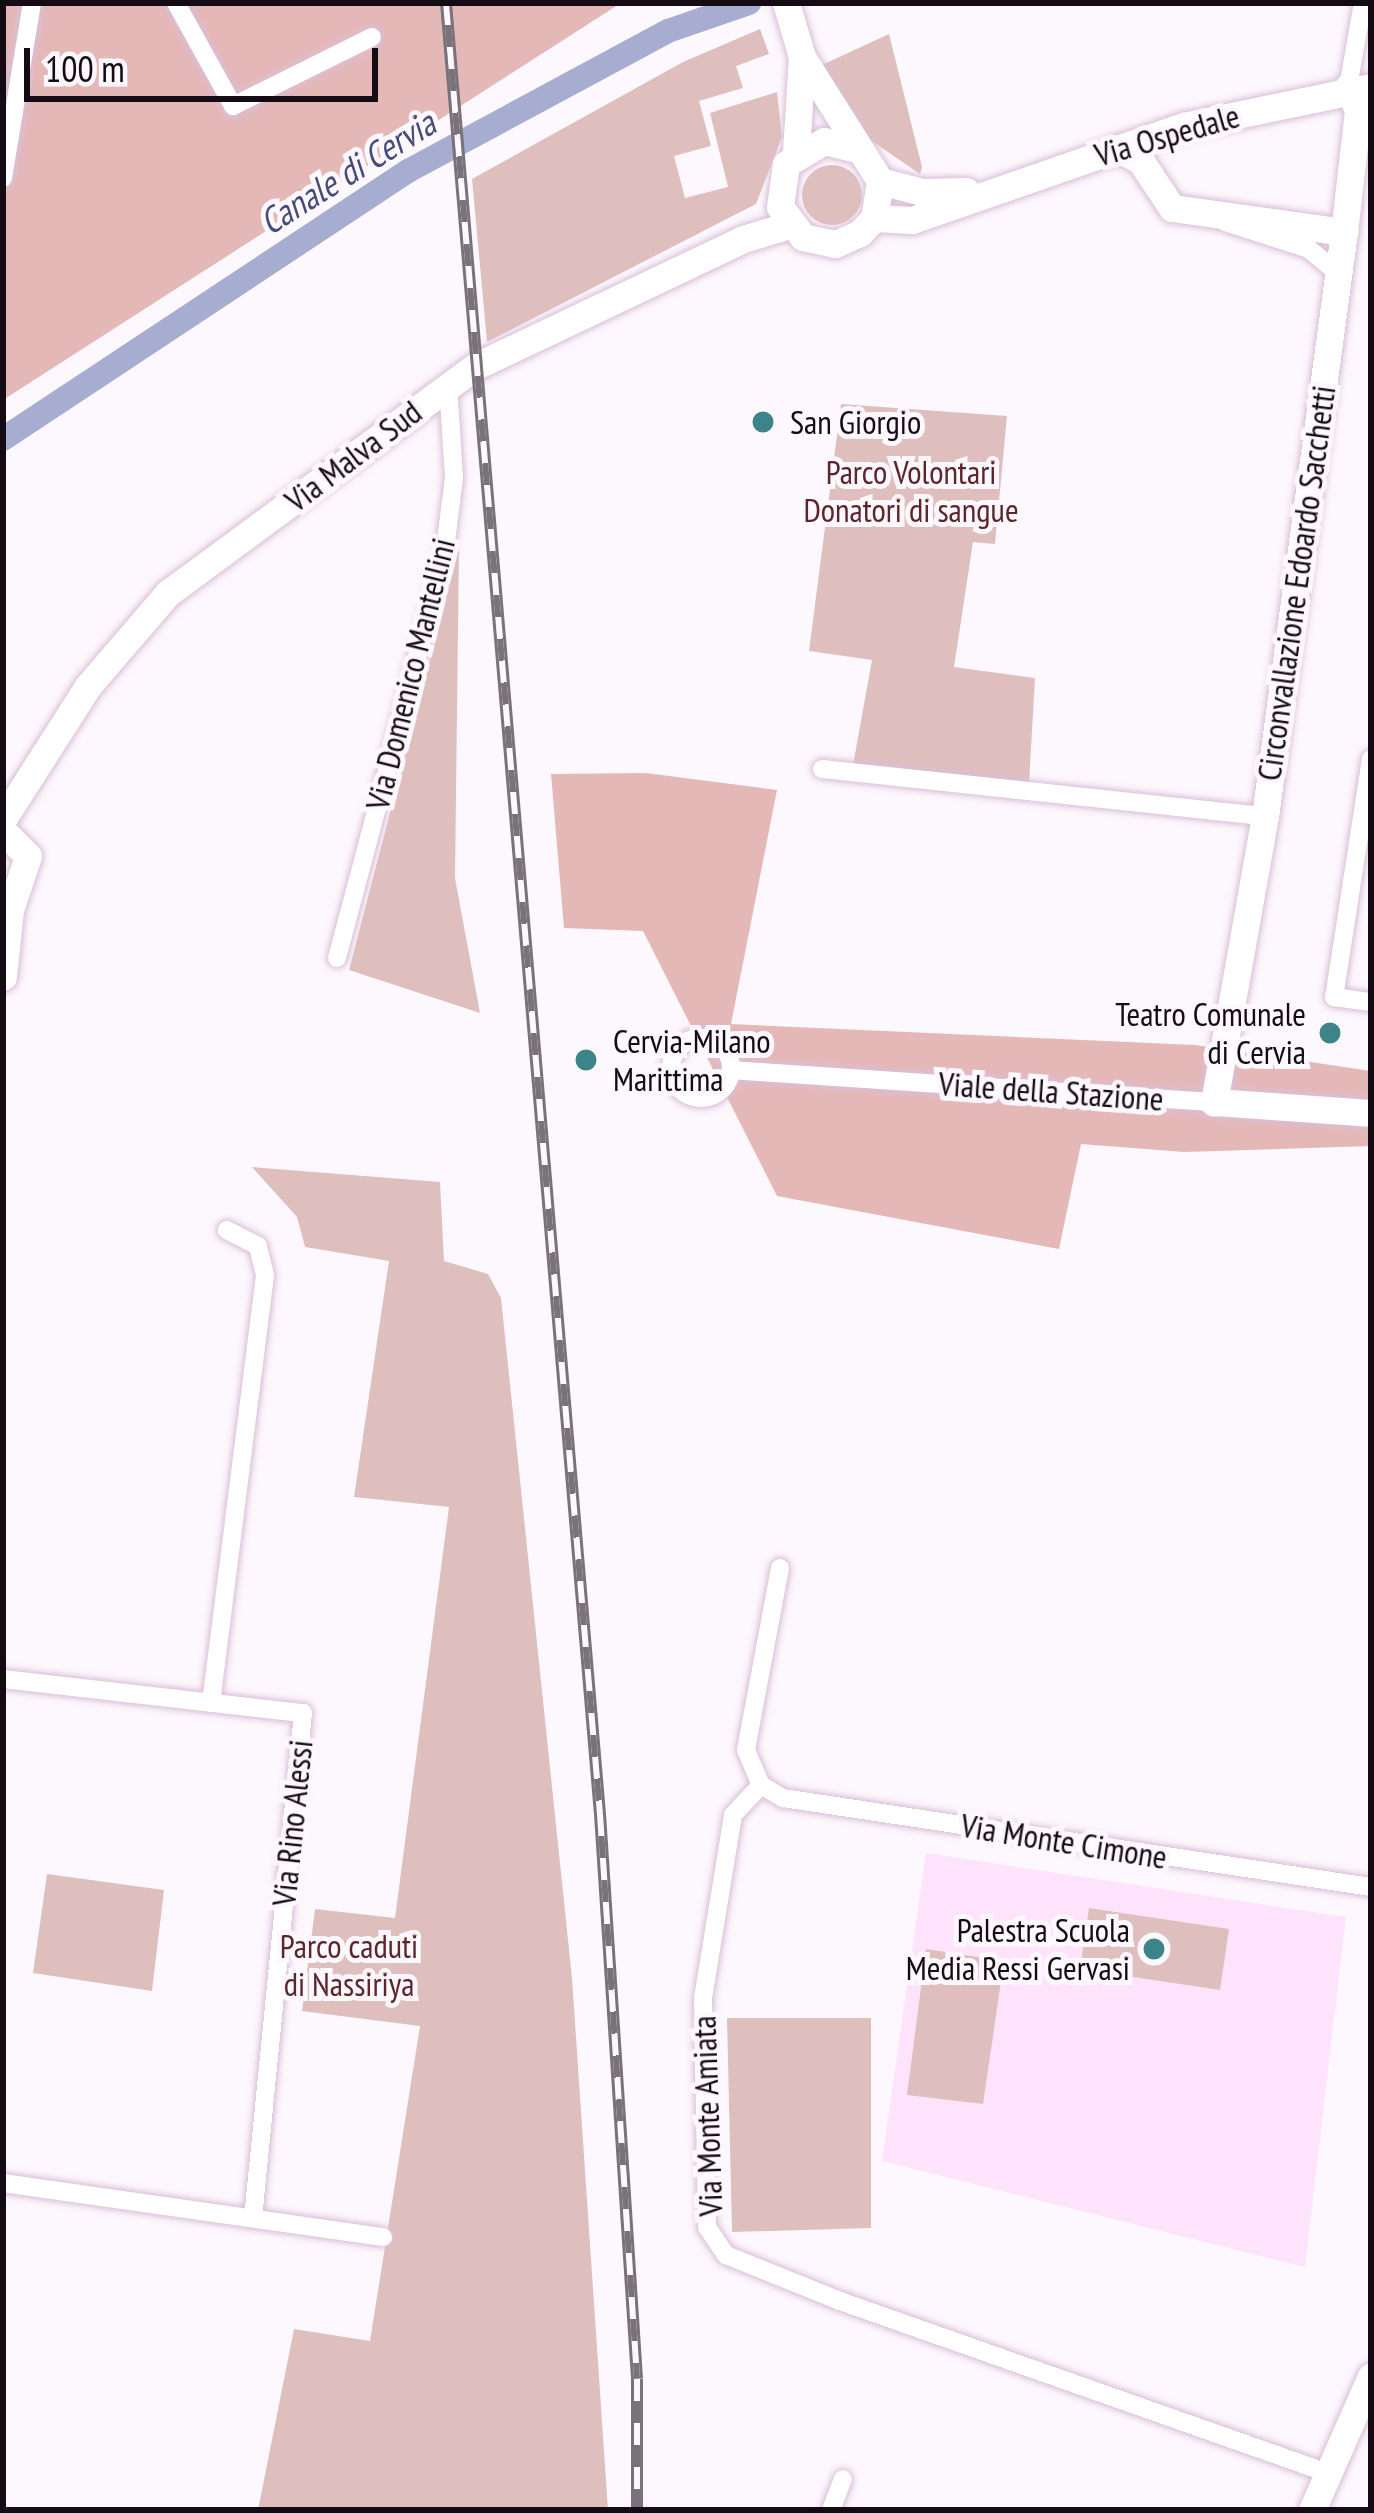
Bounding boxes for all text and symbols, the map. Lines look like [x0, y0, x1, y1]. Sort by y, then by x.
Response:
scale bar [30, 24, 384, 98]
text: 100 m [45, 45, 125, 92]
street label: Via Ospedale [1090, 95, 1244, 175]
water label: Canale di Cervia [251, 101, 443, 243]
street label: Circonvallazione Edoardo Sacchetti [1249, 383, 1343, 783]
street label: Via Malva Sud [277, 392, 429, 520]
place label: San Giorgio [790, 402, 921, 442]
marker: San Giorgio [747, 406, 779, 438]
park label: Parco Volontari Donatori di sangue [803, 452, 1019, 530]
street label: Via Domenico Mantellini [357, 534, 463, 814]
place label: Teatro Comunale di Cervia [1115, 994, 1306, 1072]
marker: Teatro Comunale di Cervia [1317, 1020, 1343, 1046]
place label: Cervia-Milano Marittima [613, 1021, 770, 1099]
marker: Cervia-Milano Marittima [570, 1044, 602, 1076]
street label: Viale della Stazione [937, 1063, 1165, 1119]
street label: Via Rino Alessi [264, 1738, 320, 1908]
street label: Via Monte Cimone [958, 1805, 1170, 1877]
place label: Palestra Scuola Media Ressi Gervasi [906, 1910, 1130, 1988]
park label: Parco caduti di Nassiriya [280, 1926, 418, 2004]
marker: Palestra Scuola Media Ressi Gervasi [1141, 1936, 1167, 1962]
street label: Via Monte Amiata [684, 2015, 730, 2217]

